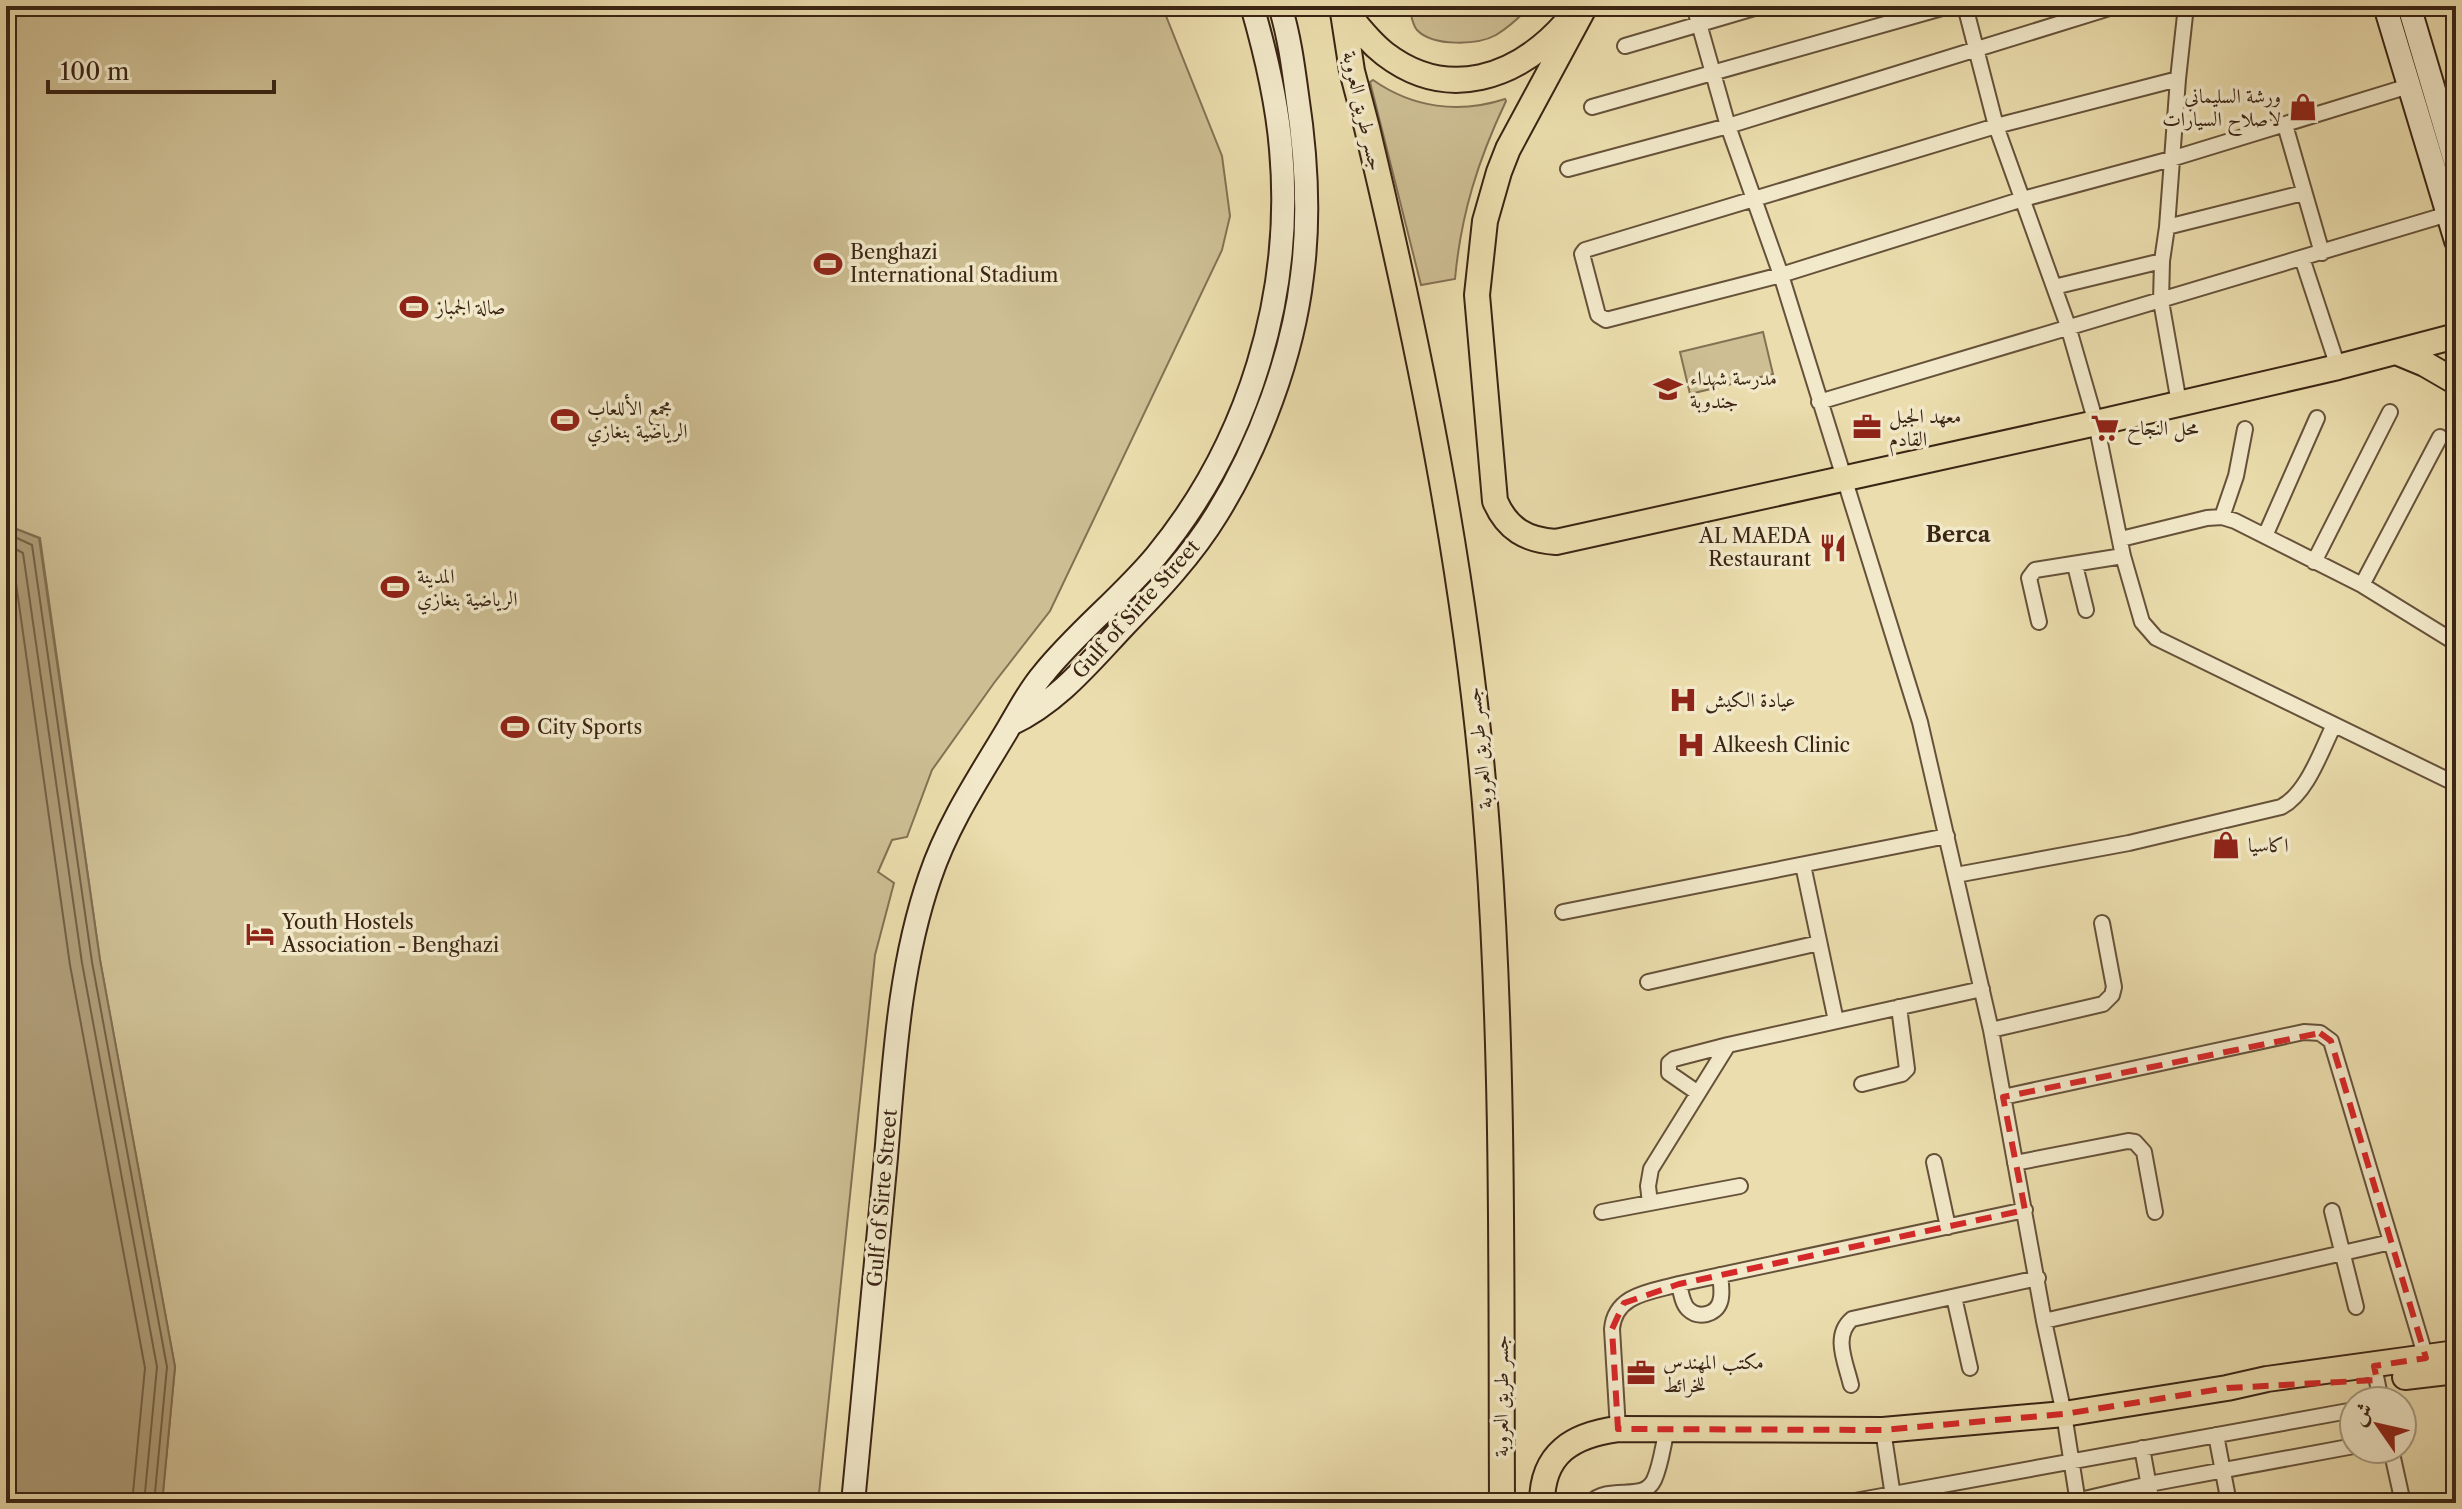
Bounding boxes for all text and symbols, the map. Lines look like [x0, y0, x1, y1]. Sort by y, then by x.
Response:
scale bar [48, 44, 274, 94]
street label: جسر طريق العروبة [1336, 49, 1388, 174]
text: 100 m [60, 57, 129, 86]
place label: ورشة السليماني لاصلاح السيارات [2162, 84, 2281, 137]
shop icon: ورشة السليماني لاصلاح السيارات [2288, 92, 2318, 122]
place label: Benghazi International Stadium [850, 240, 1059, 287]
sports icon: Benghazi International Stadium [813, 249, 843, 279]
sports icon: صالة الجمباز [399, 292, 429, 322]
place label: صالة الجمباز [434, 295, 506, 319]
place label: مدرسة شهداء جندوبة [1690, 366, 1777, 413]
school or university icon: مدرسة شهداء جندوبة [1653, 374, 1683, 404]
place label: مجمع الأللعاب الرياضية بنغازي [587, 393, 688, 447]
place label: معهد الجيل القادم [1889, 404, 1961, 457]
sports icon: مجمع الأللعاب الرياضية بنغازي [550, 405, 580, 435]
office icon: معهد الجيل القادم [1852, 412, 1882, 442]
supermarket icon: محل النجاح [2090, 413, 2120, 443]
place label: محل النجاح [2127, 416, 2199, 446]
district label: Berca [1926, 521, 1991, 548]
place label: AL MAEDA Restaurant [1698, 524, 1812, 571]
restaurant icon: AL MAEDA Restaurant [1818, 533, 1848, 563]
street label: Gulf of Sirte Street [1067, 535, 1205, 683]
place label: المدينة الرياضية بنغازي [417, 564, 518, 615]
sports icon: المدينة الرياضية بنغازي [380, 572, 410, 602]
hospital icon: عيادة الكيش [1668, 685, 1698, 715]
street label: جسر طريق العروبة [1461, 686, 1499, 810]
place label: عيادة الكيش [1705, 688, 1795, 714]
sports icon: City Sports [500, 712, 530, 742]
place label: City Sports [537, 715, 642, 739]
hospital icon: Alkeesh Clinic [1676, 730, 1706, 760]
place label: Alkeesh Clinic [1712, 733, 1850, 757]
shop icon: اكاسيا [2211, 830, 2241, 860]
place label: اكاسيا [2248, 833, 2289, 857]
place label: Youth Hostels Association - Benghazi [281, 910, 499, 957]
hotel icon: Youth Hostels Association - Benghazi [245, 919, 275, 949]
street label: Gulf of Sirte Street [862, 1108, 902, 1288]
street label: جسر طريق العروبة [1489, 1335, 1515, 1457]
place label: مكتب المهندس للخرائط [1663, 1350, 1764, 1398]
office icon: مكتب المهندس للخرائط [1626, 1358, 1656, 1388]
north arrow [2338, 1385, 2418, 1465]
text: ش [2345, 1397, 2379, 1431]

